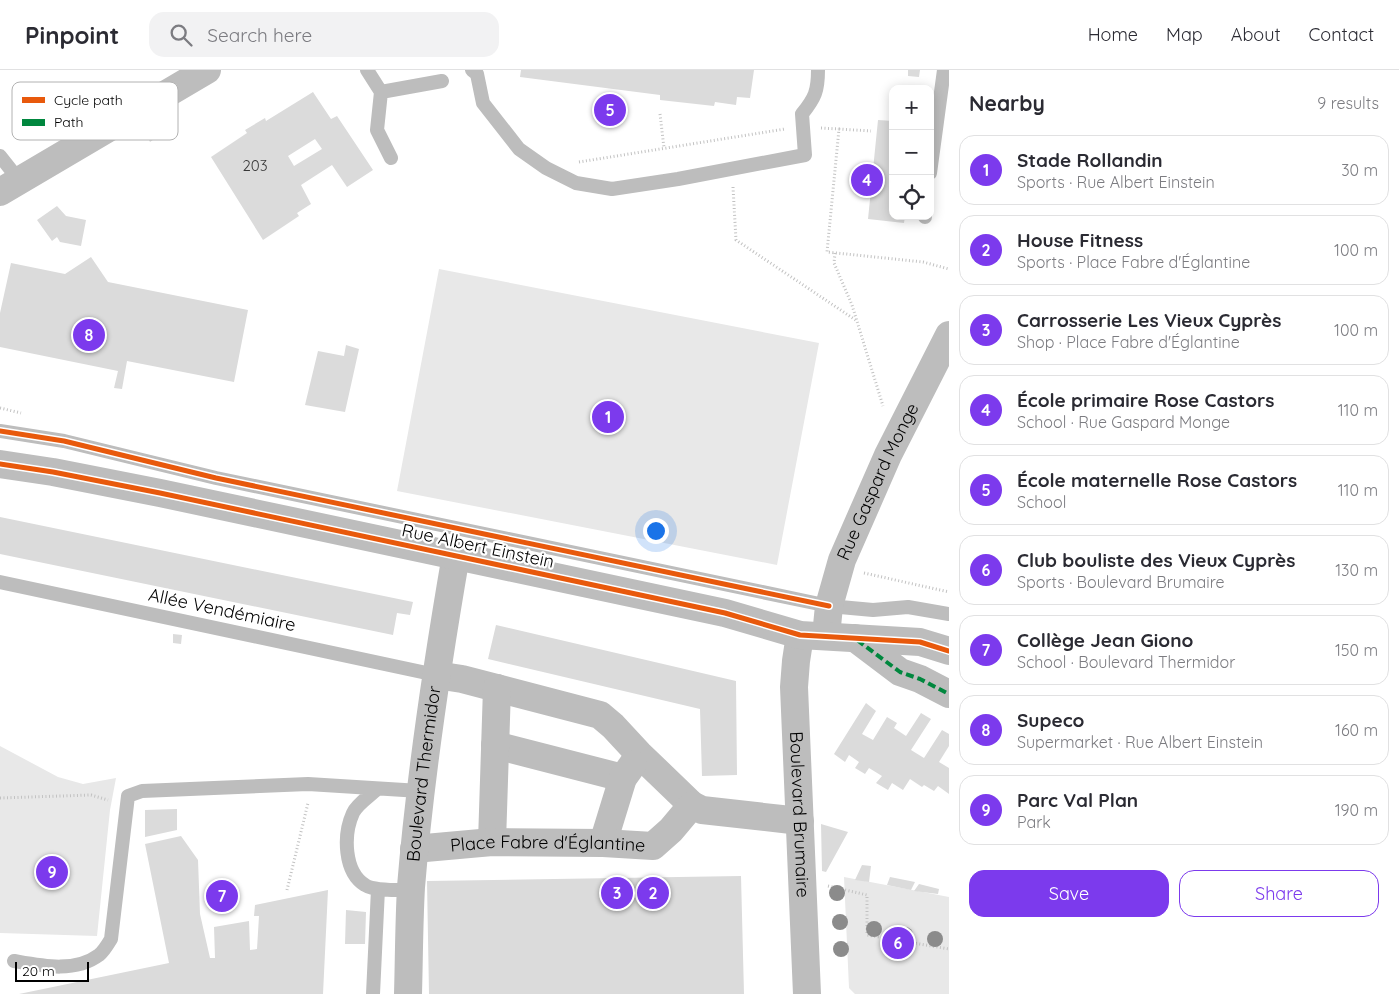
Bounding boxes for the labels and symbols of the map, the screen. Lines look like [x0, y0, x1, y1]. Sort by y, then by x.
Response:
legend [12, 82, 178, 140]
text: Cycle path [54, 91, 123, 109]
pin: 5 [594, 91, 626, 129]
text: Path [54, 113, 83, 131]
house number: 203 [242, 156, 268, 175]
pin: 4 [851, 161, 883, 199]
pin: 8 [73, 316, 105, 354]
pin: 1 [592, 398, 624, 436]
street label: Rue Gaspard Monge [831, 399, 924, 564]
street label: Rue Albert Einstein [400, 518, 556, 573]
your location [643, 518, 669, 544]
street label: Allée Vendémiaire [146, 583, 298, 636]
street label: Boulevard Thermidor [401, 684, 446, 863]
street label: Boulevard Brumaire [785, 731, 815, 898]
street label: Place Fabre d'Églantine [449, 830, 646, 857]
pin: 9 [36, 853, 68, 891]
pin: 3 [601, 874, 633, 912]
pin: 2 [637, 874, 669, 912]
pin: 7 [206, 877, 238, 915]
pin: 6 [882, 924, 914, 962]
scale bar [15, 959, 89, 982]

